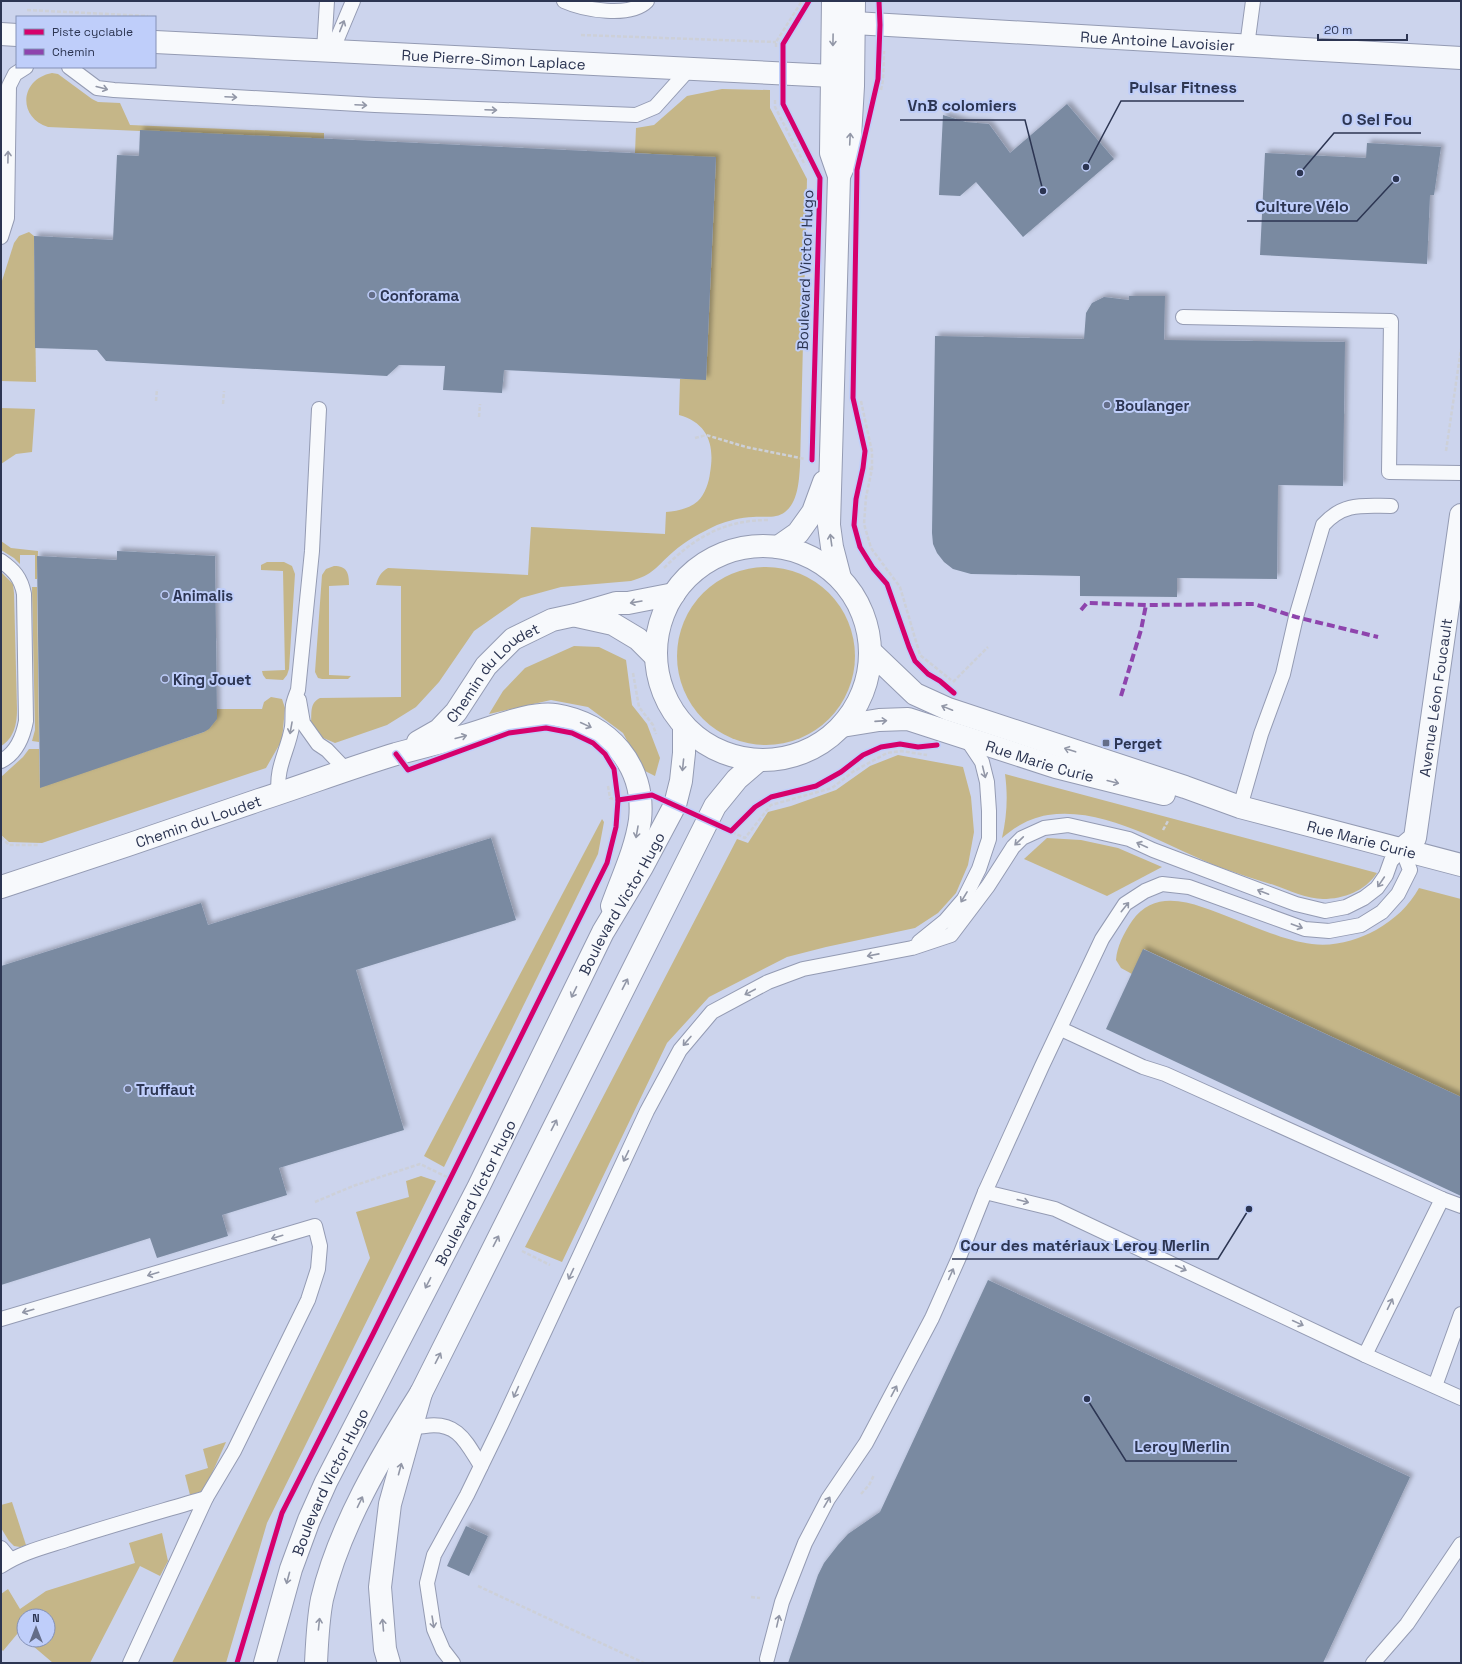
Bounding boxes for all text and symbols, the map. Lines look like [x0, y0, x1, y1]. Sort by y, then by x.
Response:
legend [16, 16, 156, 68]
scale bar [1318, 16, 1407, 42]
one-way arrow [339, 20, 347, 32]
text: 20 m [1324, 22, 1352, 38]
text: Piste cyclable [52, 24, 133, 40]
street label: Rue Antoine Lavoisier [1080, 27, 1236, 54]
one-way arrow [829, 33, 837, 46]
text: Chemin [52, 44, 95, 60]
street label: Rue Pierre-Simon Laplace [401, 45, 586, 73]
callout: Pulsar Fitness [1121, 73, 1244, 101]
text: Pulsar Fitness [1129, 77, 1237, 98]
one-way arrow [95, 85, 108, 92]
callout: VnB colomiers [900, 92, 1025, 120]
one-way arrow [224, 94, 237, 101]
text: VnB colomiers [907, 95, 1017, 116]
one-way arrow [354, 101, 367, 108]
callout: O Sel Fou [1334, 105, 1421, 133]
one-way arrow [484, 106, 497, 113]
text: O Sel Fou [1342, 109, 1412, 130]
one-way arrow [847, 133, 854, 146]
one-way arrow [4, 151, 12, 164]
street label: Boulevard Victor Hugo [793, 189, 817, 351]
callout: Culture Vélo [1247, 193, 1357, 221]
text: Culture Vélo [1255, 196, 1349, 217]
place label: Conforama [380, 286, 460, 305]
marker: Conforama [367, 290, 377, 300]
place label: Boulanger [1115, 396, 1190, 415]
marker: Boulanger [1102, 400, 1112, 410]
one-way arrow [827, 534, 835, 547]
place label: Animalis [173, 586, 233, 605]
marker: Animalis [160, 590, 170, 600]
one-way arrow [630, 598, 643, 606]
street label: Avenue Léon Foucault [1414, 617, 1456, 778]
street label: Chemin du Loudet [442, 618, 542, 726]
place label: King Jouet [173, 670, 251, 689]
marker: King Jouet [160, 674, 170, 684]
one-way arrow [942, 704, 954, 711]
one-way arrow [874, 717, 887, 724]
one-way arrow [287, 721, 295, 734]
one-way arrow [580, 722, 592, 729]
one-way arrow [454, 733, 467, 740]
place label: Perget [1114, 734, 1162, 753]
street label: Rue Marie Curie [983, 735, 1096, 786]
marker: Perget [1101, 738, 1111, 748]
one-way arrow [1064, 746, 1077, 753]
one-way arrow [679, 758, 687, 771]
one-way arrow [981, 766, 988, 779]
one-way arrow [1107, 778, 1120, 786]
street label: Chemin du Loudet [133, 790, 264, 851]
street label: Rue Marie Curie [1305, 816, 1419, 862]
one-way arrow [633, 825, 641, 838]
street label: Boulevard Victor Hugo [574, 829, 668, 978]
one-way arrow [1014, 837, 1024, 846]
one-way arrow [1137, 841, 1149, 848]
one-way arrow [1377, 876, 1385, 887]
one-way arrow [1258, 887, 1270, 895]
one-way arrow [960, 891, 968, 903]
one-way arrow [1120, 901, 1129, 912]
one-way arrow [1290, 923, 1303, 930]
one-way arrow [867, 951, 880, 959]
one-way arrow [622, 978, 629, 990]
one-way arrow [569, 986, 577, 998]
one-way arrow [744, 989, 756, 996]
one-way arrow [682, 1036, 691, 1047]
place label: Truffaut [136, 1080, 195, 1099]
marker: Truffaut [123, 1084, 133, 1094]
street label: Boulevard Victor Hugo [430, 1116, 520, 1269]
one-way arrow [551, 1119, 558, 1131]
one-way arrow [622, 1150, 629, 1162]
one-way arrow [1016, 1197, 1029, 1205]
callout: Cour des matériaux Leroy Merlin [952, 1231, 1218, 1259]
one-way arrow [271, 1234, 284, 1241]
text: Cour des matériaux Leroy Merlin [960, 1235, 1210, 1256]
one-way arrow [493, 1236, 500, 1248]
one-way arrow [1174, 1265, 1186, 1272]
one-way arrow [567, 1267, 574, 1279]
one-way arrow [948, 1268, 956, 1280]
one-way arrow [146, 1271, 159, 1278]
one-way arrow [424, 1277, 431, 1289]
one-way arrow [1387, 1299, 1394, 1311]
one-way arrow [22, 1308, 35, 1315]
one-way arrow [1292, 1320, 1304, 1327]
one-way arrow [435, 1352, 442, 1364]
one-way arrow [512, 1385, 519, 1397]
one-way arrow [891, 1385, 899, 1397]
street label: Boulevard Victor Hugo [287, 1405, 372, 1558]
callout: Leroy Merlin [1126, 1433, 1237, 1461]
text: Leroy Merlin [1134, 1436, 1230, 1457]
one-way arrow [397, 1462, 404, 1475]
one-way arrow [357, 1496, 364, 1508]
one-way arrow [823, 1496, 831, 1508]
one-way arrow [284, 1571, 292, 1584]
north arrow [16, 1608, 56, 1648]
text: N [32, 1611, 40, 1625]
one-way arrow [429, 1615, 437, 1628]
one-way arrow [774, 1615, 782, 1628]
one-way arrow [316, 1618, 323, 1631]
one-way arrow [379, 1619, 387, 1632]

